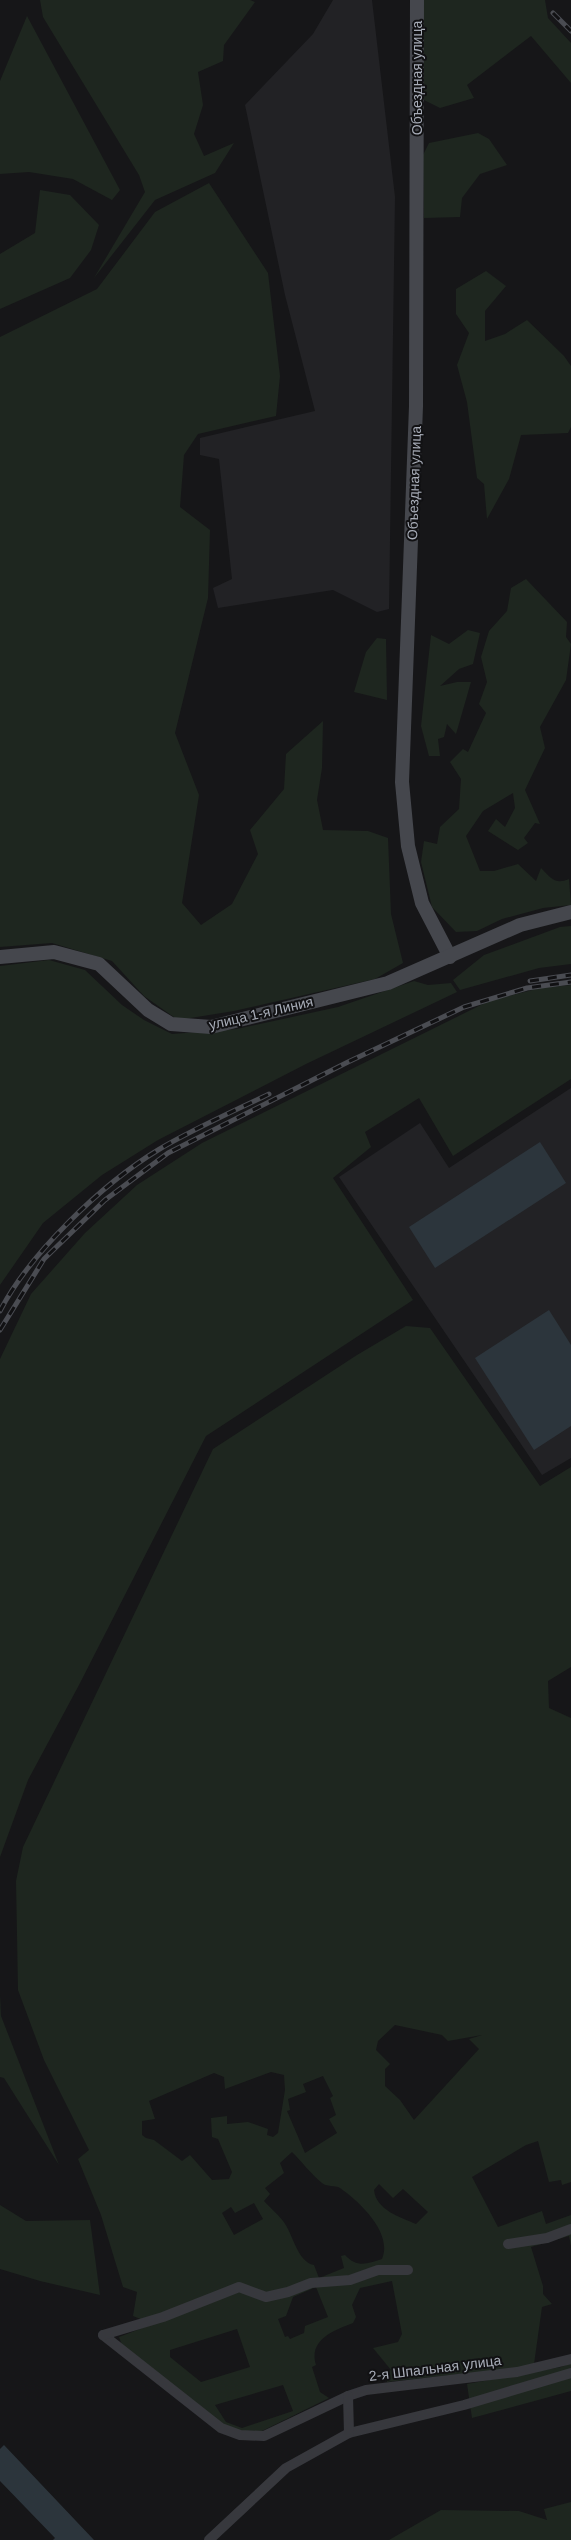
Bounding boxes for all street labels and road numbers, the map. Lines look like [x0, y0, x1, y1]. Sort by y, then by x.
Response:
street label: Объездная улица [409, 21, 425, 135]
street label: Объездная улица [404, 425, 424, 540]
street label: улица 1-я Линия [207, 993, 315, 1033]
street label: 2-я Шпальная улица [368, 2352, 502, 2384]

